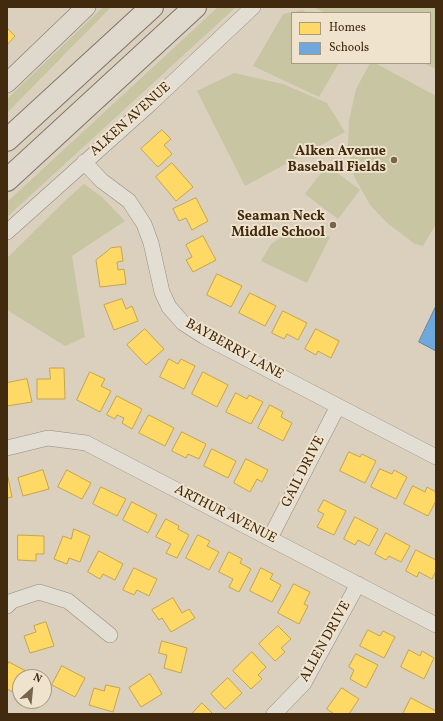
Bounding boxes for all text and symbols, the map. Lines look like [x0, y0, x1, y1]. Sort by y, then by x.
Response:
legend [291, 12, 431, 64]
text: Homes [329, 20, 366, 36]
text: Schools [329, 40, 369, 56]
street label: ALKEN AVENUE [87, 79, 175, 161]
place label: Alken Avenue Baseball Fields [288, 144, 386, 176]
marker: Alken Avenue Baseball Fields [389, 155, 399, 165]
place label: Seaman Neck Middle School [231, 209, 325, 242]
marker: Seaman Neck Middle School [328, 220, 338, 230]
street label: BAYBERRY LANE [182, 316, 286, 384]
street label: GAIL DRIVE [279, 433, 329, 511]
street label: ARTHUR AVENUE [171, 482, 279, 548]
street label: ALLEN DRIVE [297, 599, 355, 685]
north arrow [12, 669, 52, 709]
text: N [30, 670, 44, 687]

